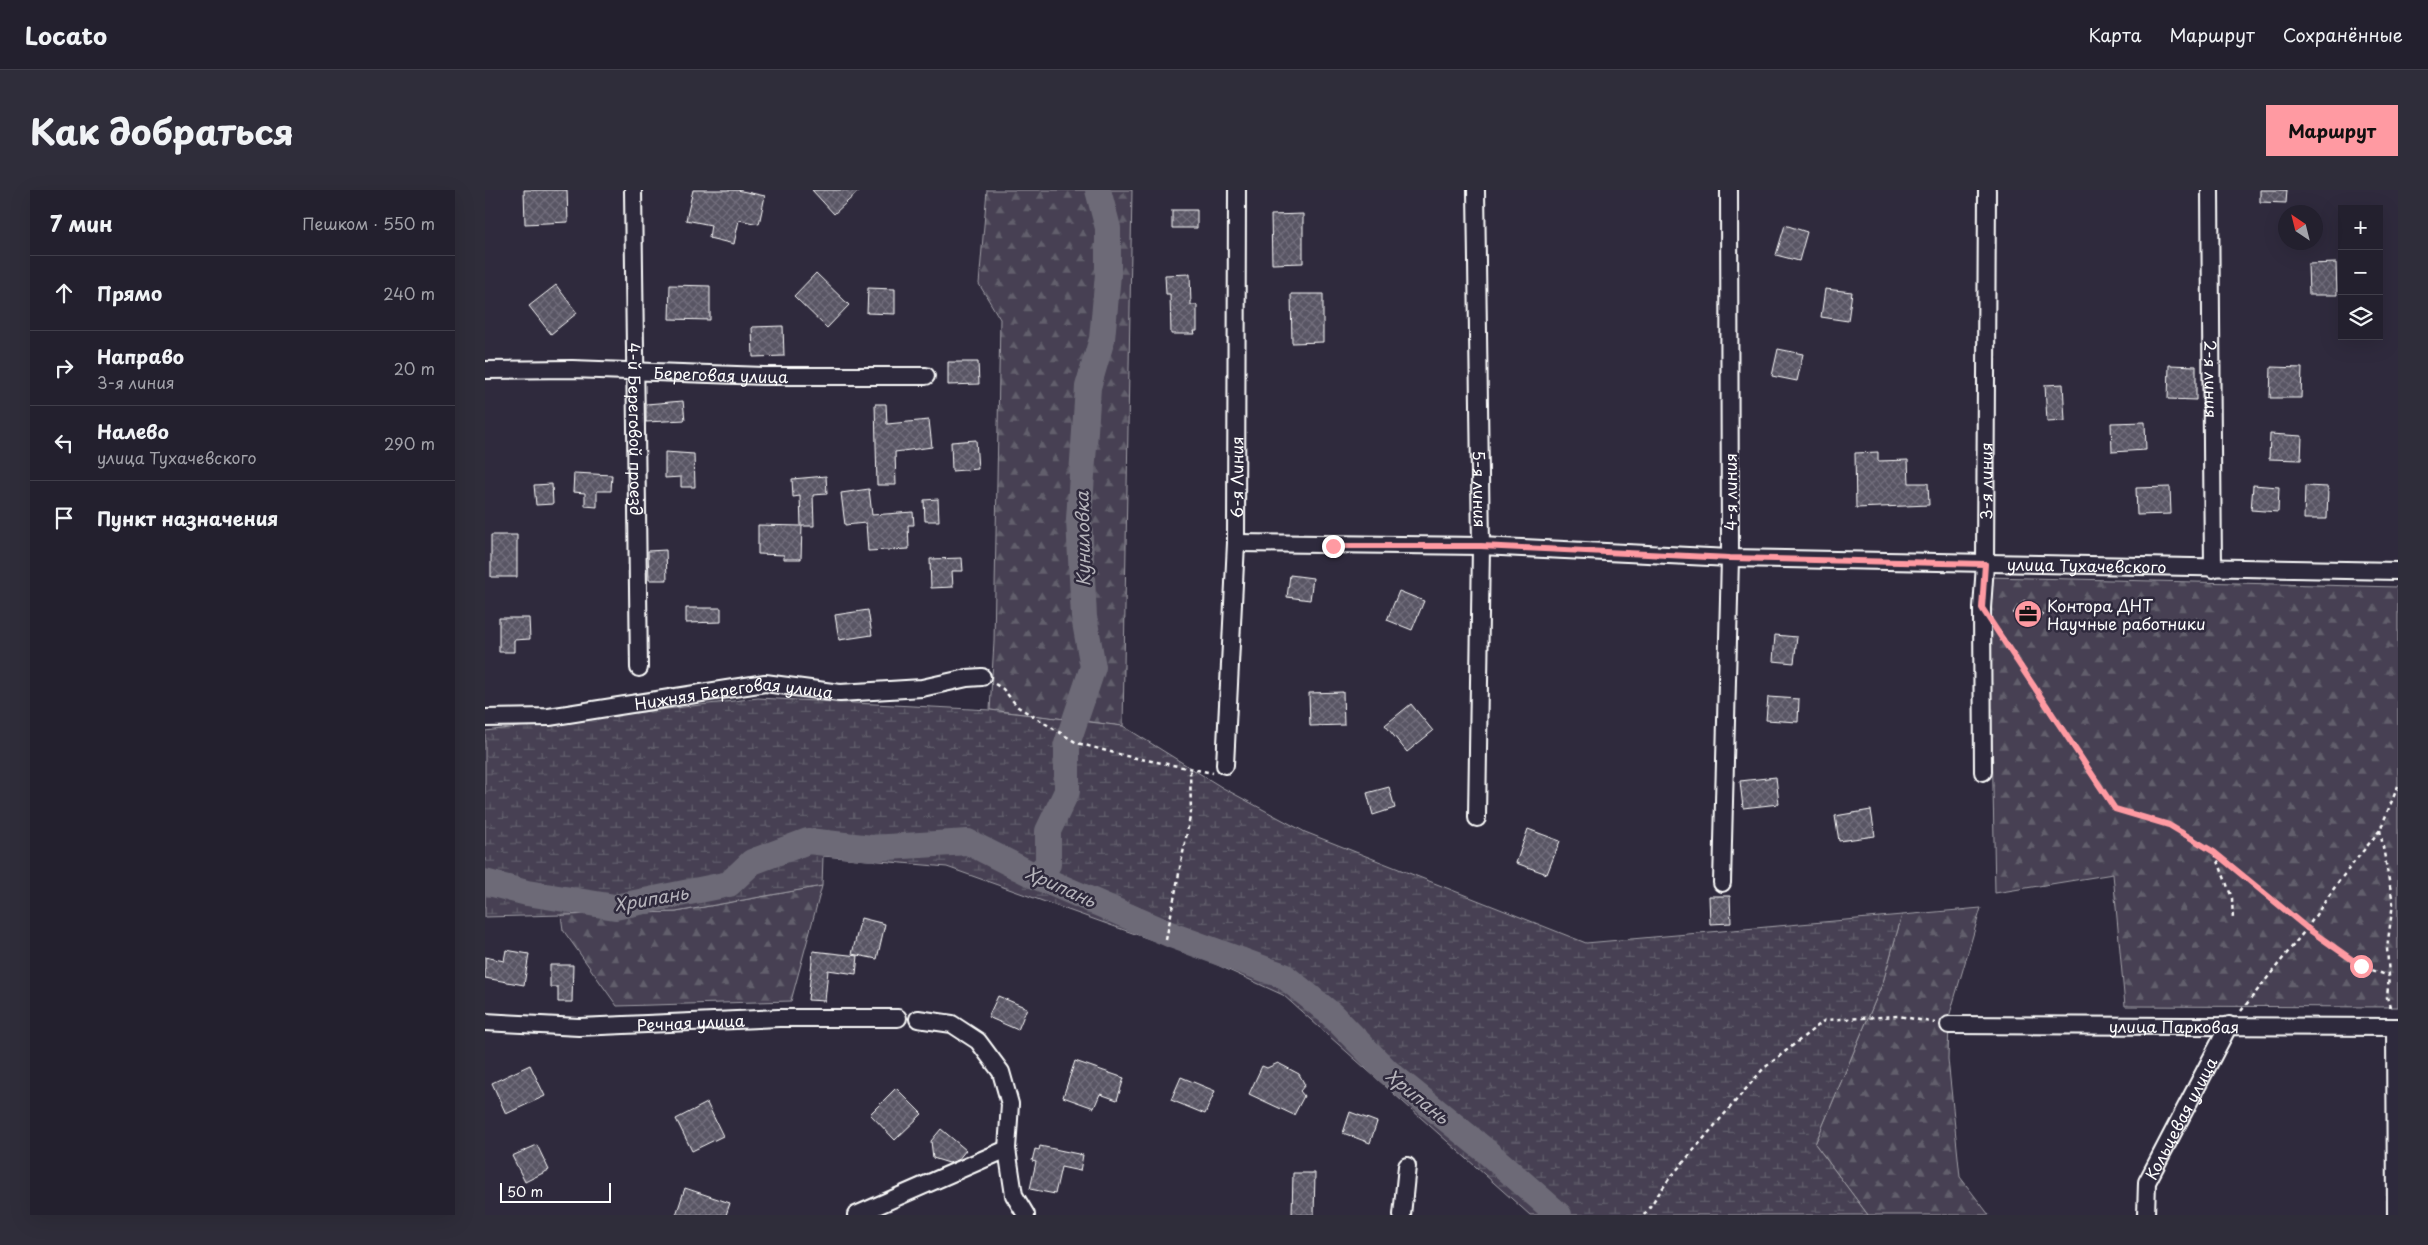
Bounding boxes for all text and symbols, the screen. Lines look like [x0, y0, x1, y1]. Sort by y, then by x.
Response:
text: Locato [25, 17, 107, 53]
text: Карта [2089, 21, 2141, 48]
text: Маршрут [2169, 21, 2255, 48]
text: Сохранённые [2283, 21, 2403, 48]
text: Как добраться [30, 104, 294, 157]
button: Маршрут [2266, 105, 2398, 156]
north arrow [2278, 205, 2323, 250]
map controls [2338, 205, 2383, 340]
button: + [2338, 205, 2383, 250]
text: 7 мин [50, 207, 113, 239]
text: Пешком · 550 m [302, 211, 435, 235]
button: − [2338, 250, 2383, 295]
icon: ahead [50, 279, 78, 307]
text: Прямо [97, 279, 162, 307]
text: 240 m [383, 281, 435, 305]
button: layers [2338, 295, 2383, 340]
street label: 2-я линия [2199, 340, 2224, 418]
text: Направо [97, 342, 184, 370]
street label: 4-й Береговой проезд [623, 342, 649, 516]
icon: right [50, 354, 78, 382]
text: 20 m [394, 356, 435, 380]
street label: Береговая улица [653, 360, 788, 388]
text: 3-я линия [97, 370, 175, 394]
text: Налево [97, 417, 169, 445]
icon: left [50, 429, 78, 457]
text: 290 m [384, 431, 435, 455]
street label: 6-я Линия [1224, 436, 1248, 518]
street label: 3-я линия [1973, 442, 1998, 520]
text: улица Тухачевского [97, 445, 257, 469]
street label: 5-я линия [1468, 450, 1493, 528]
street label: 4-я линия [1718, 453, 1742, 531]
water label: Куниловка [1068, 490, 1096, 587]
icon: arrive [50, 504, 78, 532]
text: Пункт назначения [97, 504, 278, 532]
route end [1322, 535, 1345, 558]
street label: улица Тухачевского [2007, 551, 2167, 578]
place label: Контора ДНТ Научные работники [2047, 593, 2206, 635]
office icon: Контора ДНТ Научные работники [2013, 599, 2043, 629]
street label: Нижняя Береговая улица [633, 671, 835, 715]
water label: Хрипань [1021, 859, 1101, 914]
water label: Хрипань [612, 878, 691, 918]
route start [2350, 955, 2373, 978]
street label: Речная улица [636, 1008, 745, 1036]
street label: улица Парковая [2109, 1014, 2239, 1038]
street label: Кольцевая улица [2138, 1053, 2222, 1184]
water label: Хрипань [1381, 1062, 1456, 1130]
scale bar [500, 1180, 611, 1203]
text: 50 m [507, 1181, 543, 1202]

